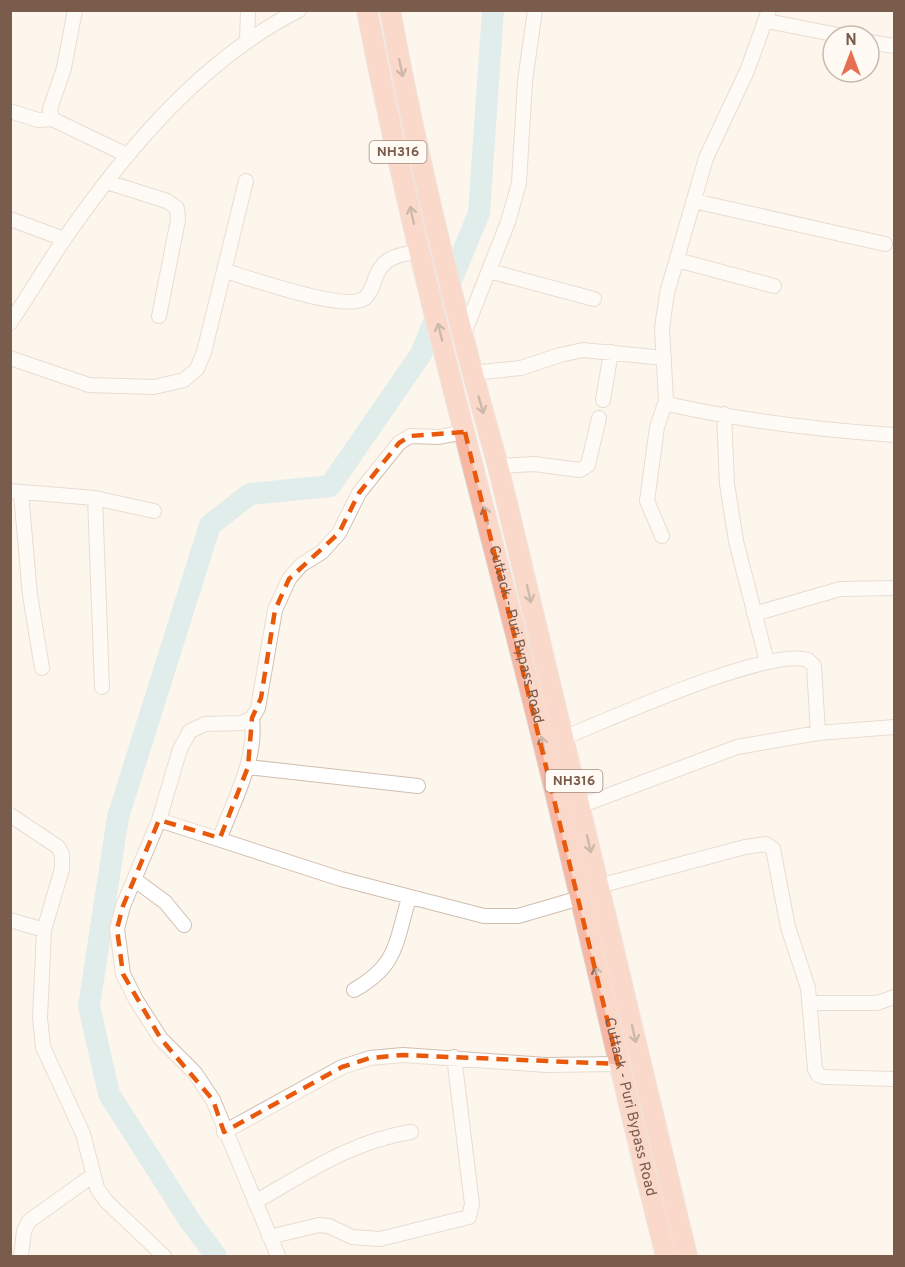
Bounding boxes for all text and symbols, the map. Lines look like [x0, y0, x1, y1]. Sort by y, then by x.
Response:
north arrow [821, 24, 881, 84]
text: N [845, 31, 857, 51]
one-way arrow [396, 58, 408, 77]
road number: NH316 [370, 141, 426, 163]
one-way arrow [406, 206, 417, 225]
one-way arrow [433, 323, 445, 342]
one-way arrow [476, 395, 487, 414]
one-way arrow [479, 506, 491, 525]
street label: Cuttack - Puri Bypass Road [484, 543, 548, 725]
one-way arrow [523, 584, 535, 603]
one-way arrow [537, 735, 549, 754]
road number: NH316 [546, 770, 602, 792]
one-way arrow [584, 834, 595, 854]
one-way arrow [591, 966, 603, 985]
street label: Cuttack - Puri Bypass Road [599, 1016, 660, 1198]
one-way arrow [628, 1024, 640, 1043]

